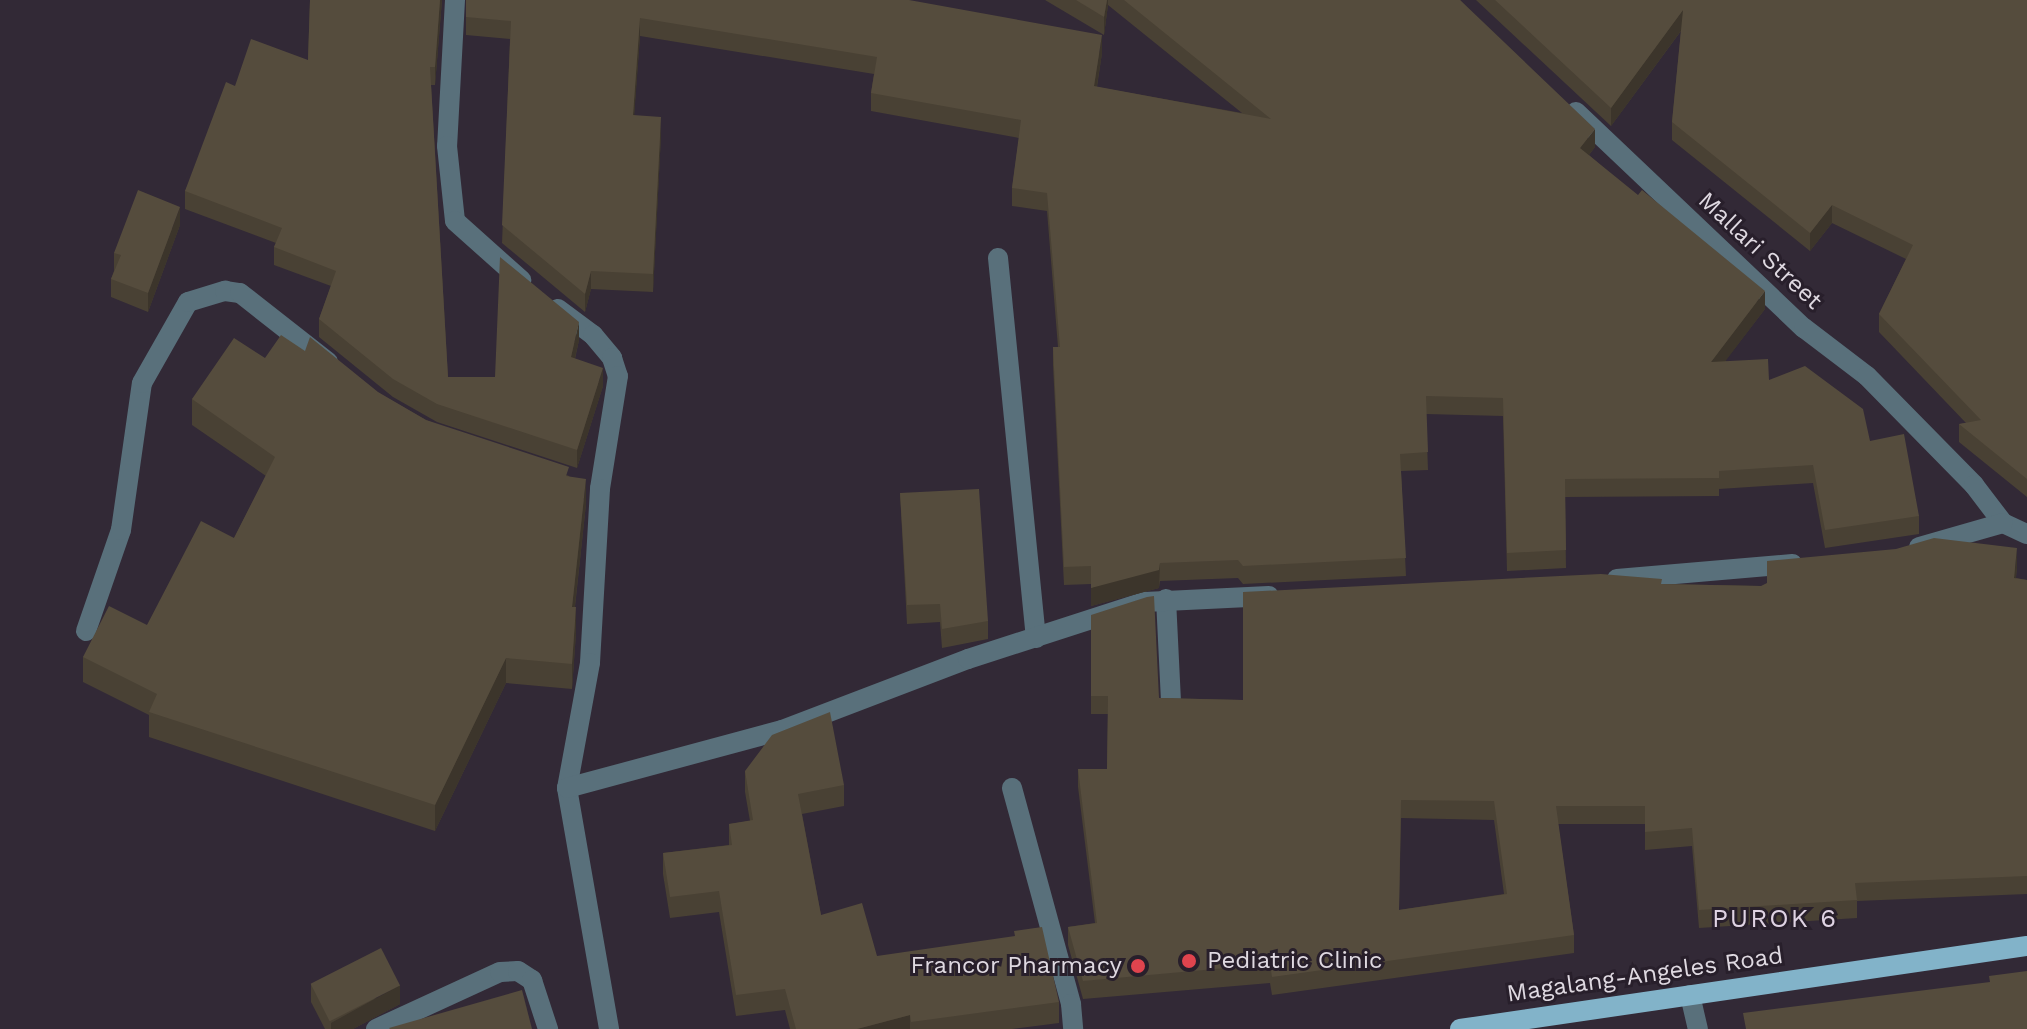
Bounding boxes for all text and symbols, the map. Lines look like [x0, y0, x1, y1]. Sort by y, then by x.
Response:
street label: Mallari Street [1692, 186, 1828, 316]
district label: PUROK 6 [1712, 903, 1838, 935]
street label: Magalang-Angeles Road [1505, 941, 1785, 1009]
place label: Pediatric Clinic [1207, 947, 1383, 975]
marker: Pediatric Clinic [1178, 950, 1200, 972]
place label: Francor Pharmacy [910, 952, 1122, 980]
marker: Francor Pharmacy [1129, 957, 1147, 975]

